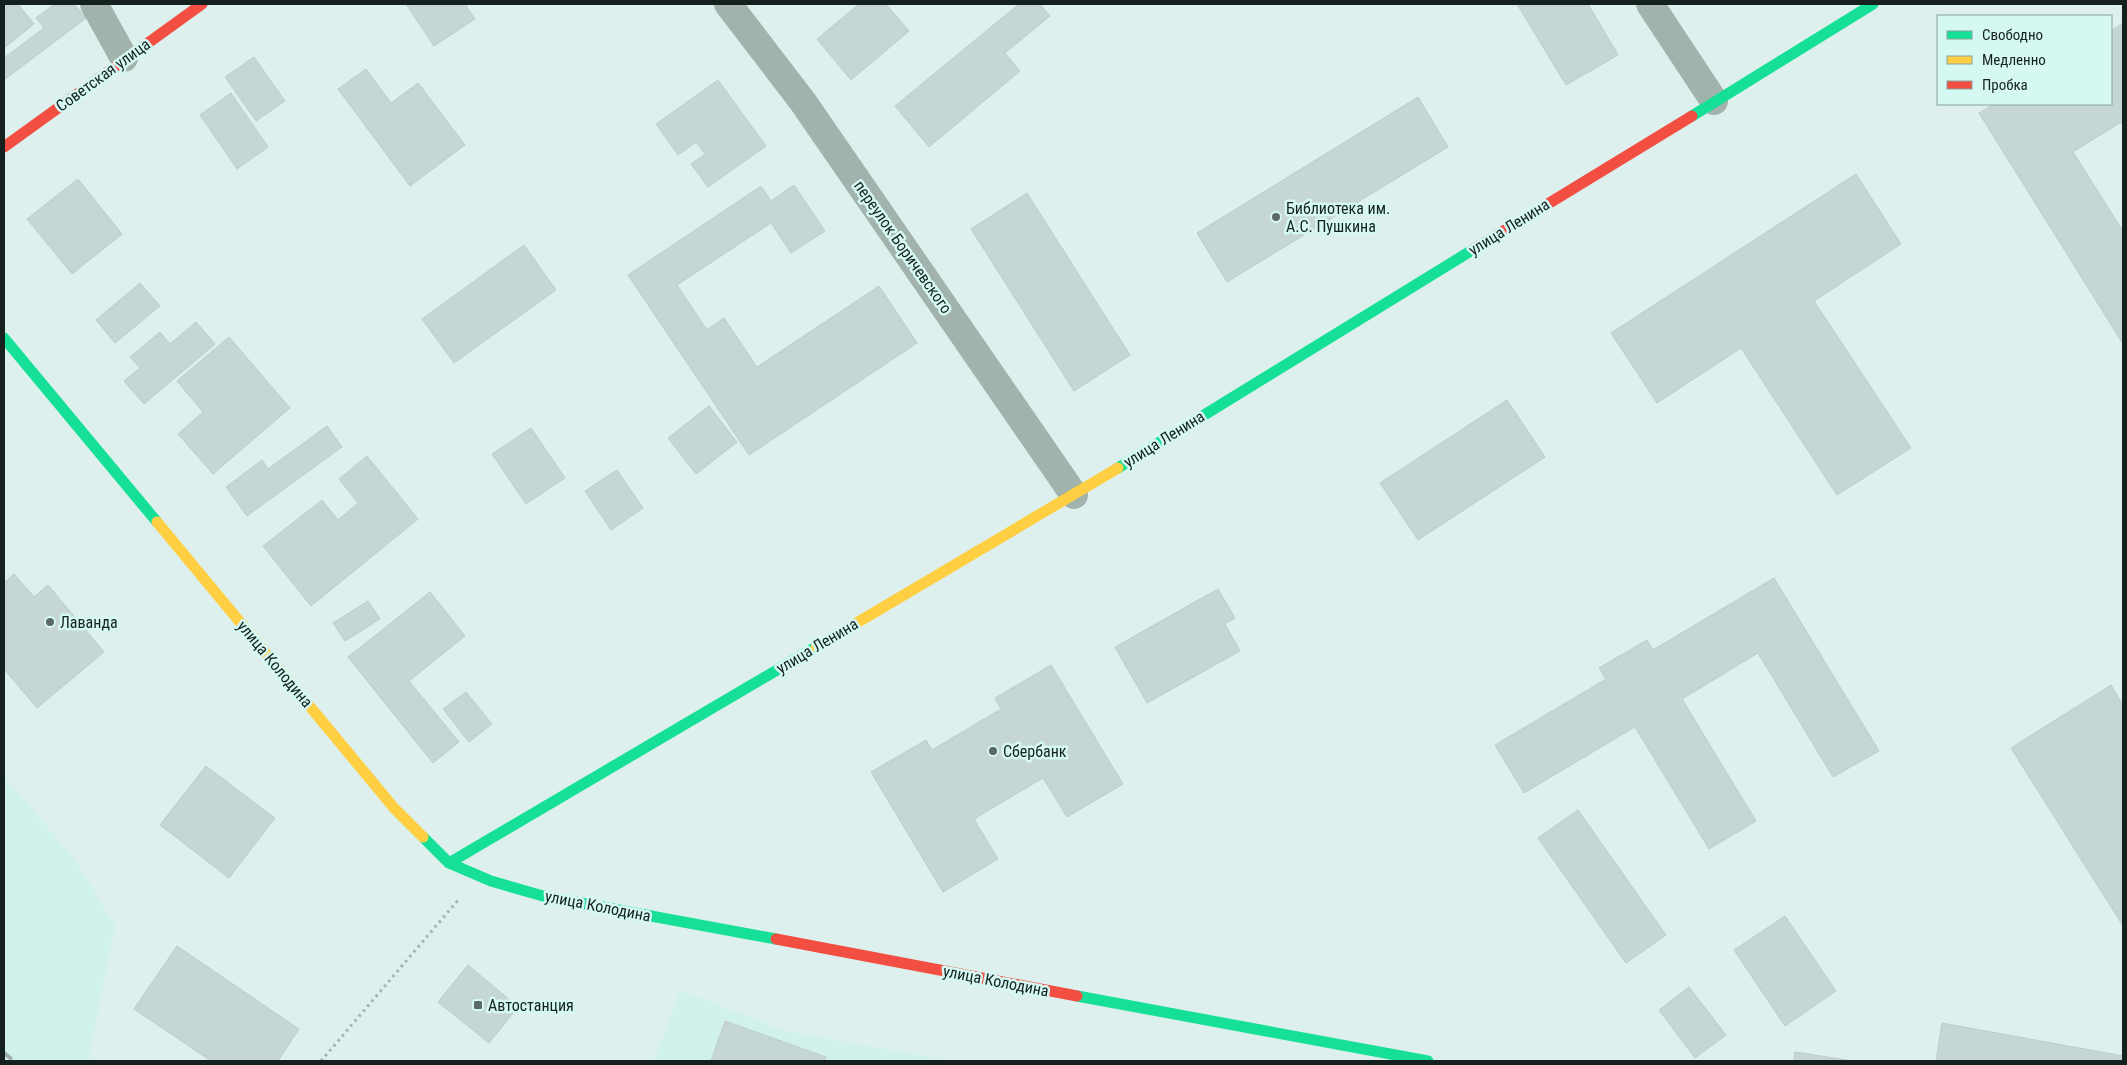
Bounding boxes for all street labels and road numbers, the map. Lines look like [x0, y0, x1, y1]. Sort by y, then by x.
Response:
street label: Советская улица [52, 35, 154, 115]
street label: переулок Боричевского [850, 177, 956, 317]
street label: улица Ленина [1465, 195, 1553, 259]
street label: улица Ленина [1120, 407, 1208, 471]
street label: улица Ленина [773, 614, 861, 678]
street label: улица Колодина [233, 617, 317, 711]
street label: улица Колодина [544, 886, 652, 926]
street label: улица Колодина [942, 961, 1050, 1001]

